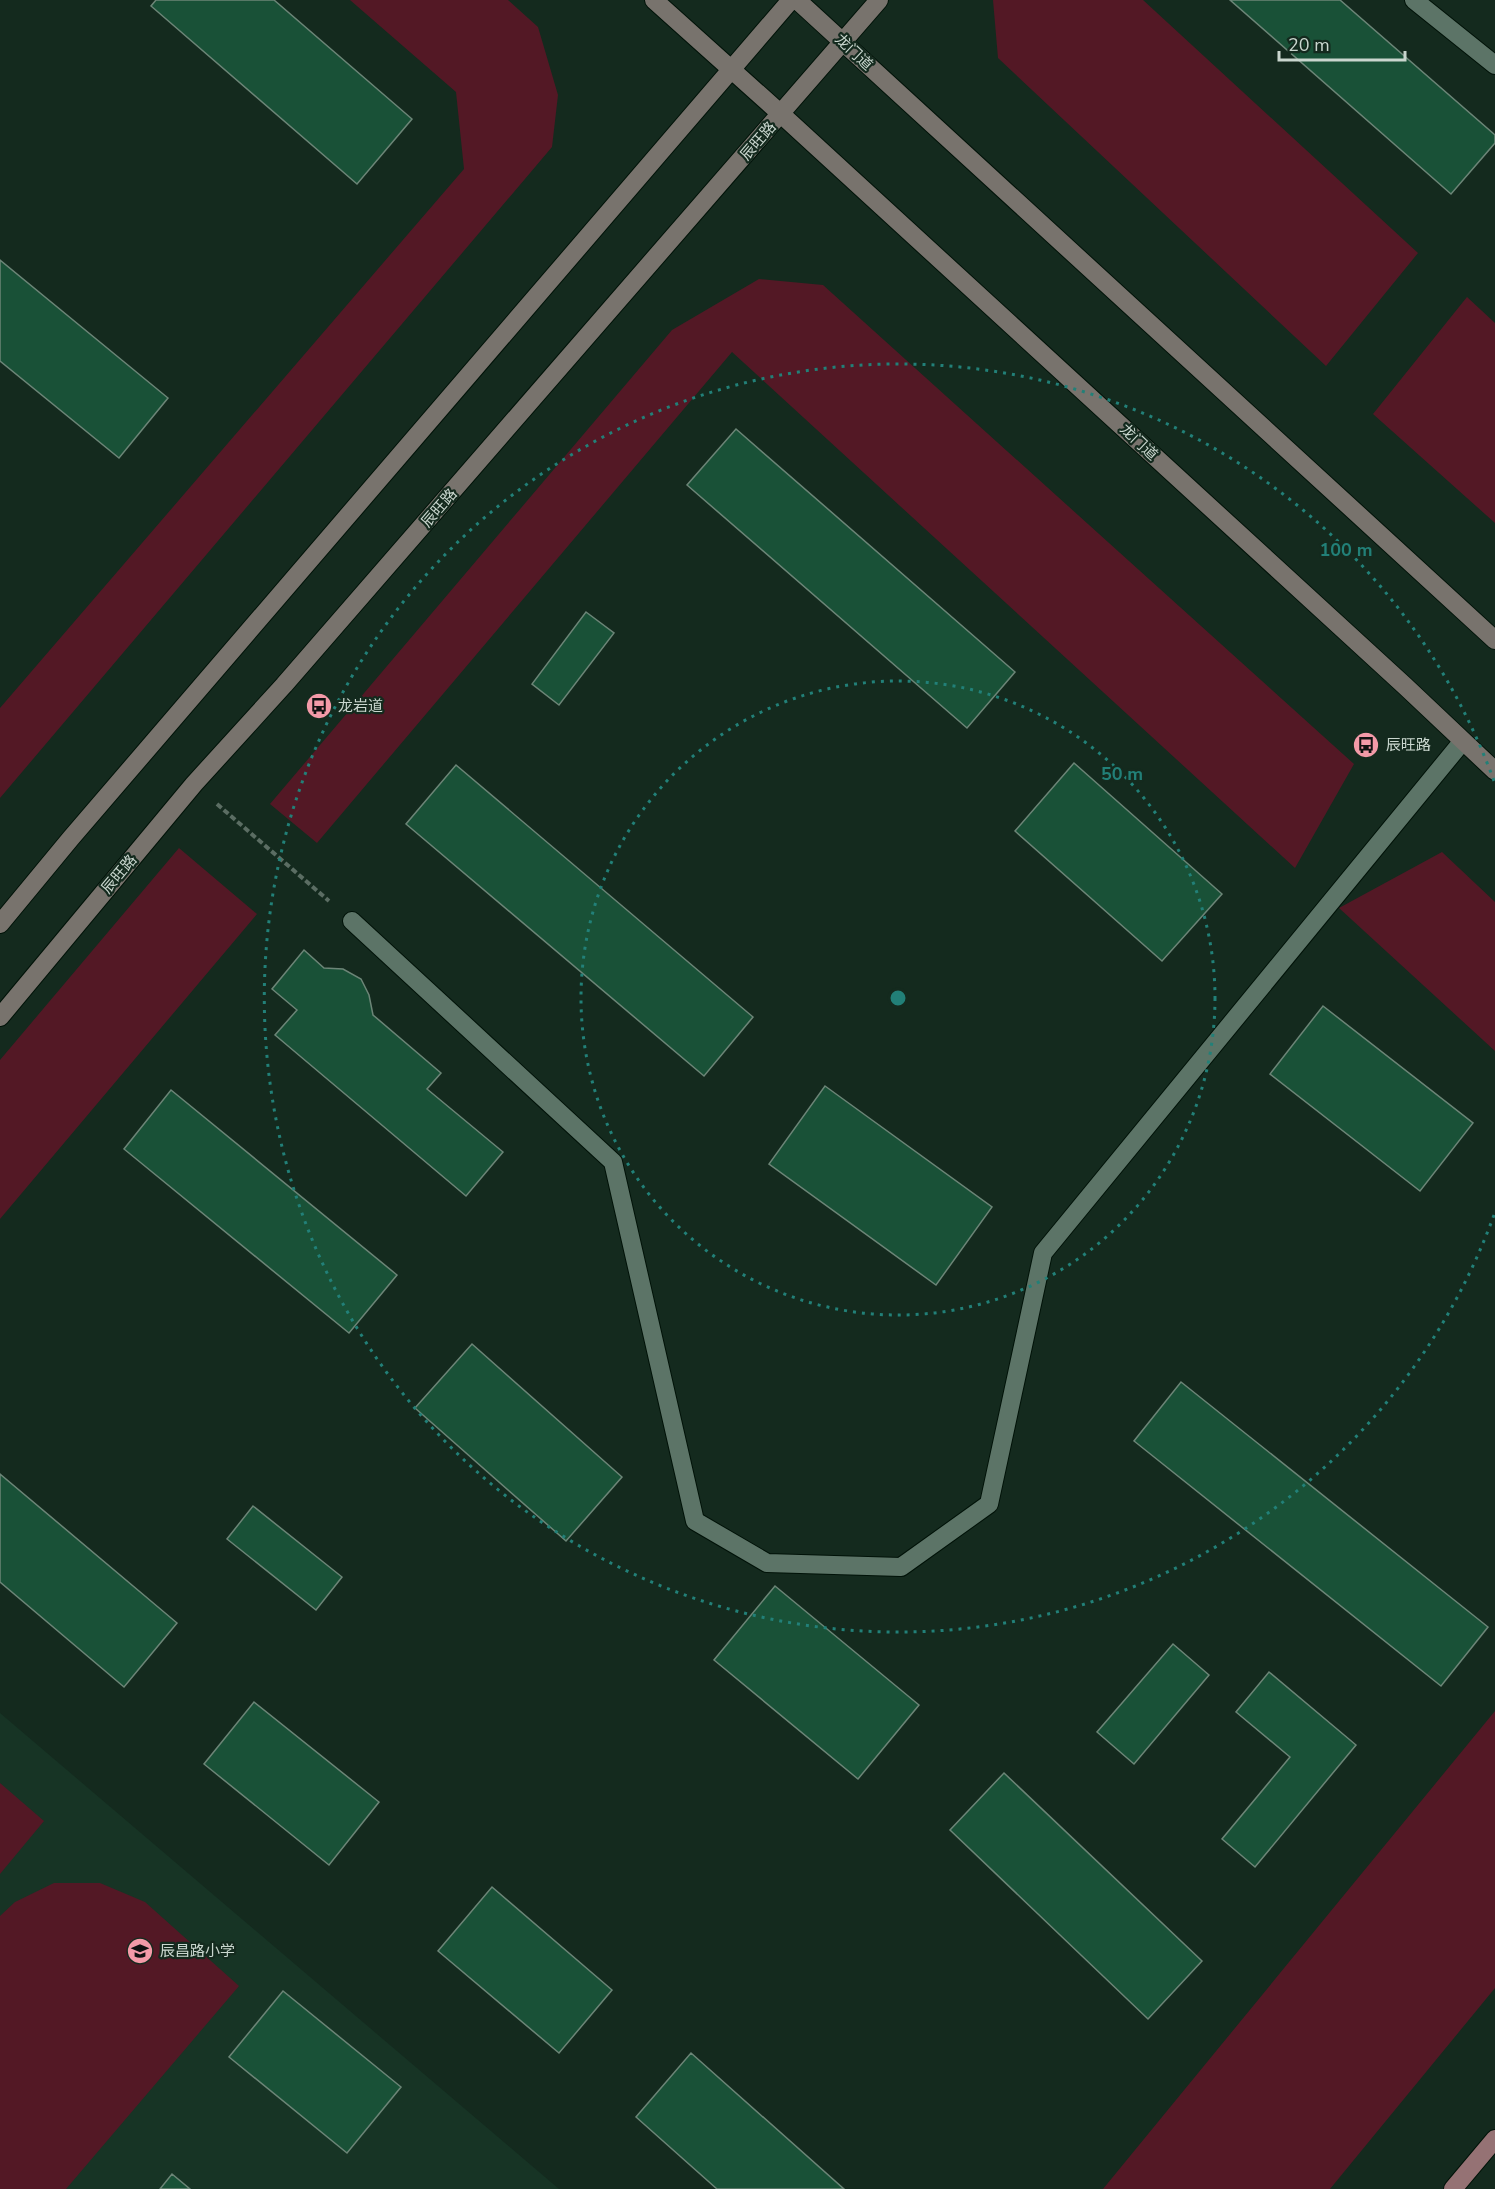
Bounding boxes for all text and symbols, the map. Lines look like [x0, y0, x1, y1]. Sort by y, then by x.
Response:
scale bar [1279, 24, 1405, 62]
street label: 龙门道 [831, 29, 877, 75]
text: 20 m [1288, 33, 1330, 57]
street label: 辰旺路 [736, 117, 780, 165]
street label: 龙门道 [1116, 419, 1162, 465]
street label: 辰旺路 [417, 484, 461, 532]
text: 100 m [1319, 538, 1373, 562]
bus stop icon: 龙岩道 [304, 691, 334, 721]
place label: 龙岩道 [338, 696, 383, 716]
bus stop icon: 辰旺路 [1351, 730, 1381, 760]
place label: 辰旺路 [1386, 735, 1431, 755]
text: 50 m [1101, 762, 1143, 786]
street label: 辰旺路 [97, 850, 141, 898]
centre of rings [888, 988, 908, 1008]
school or university icon: 辰昌路小学 [125, 1936, 155, 1966]
place label: 辰昌路小学 [160, 1941, 235, 1961]

